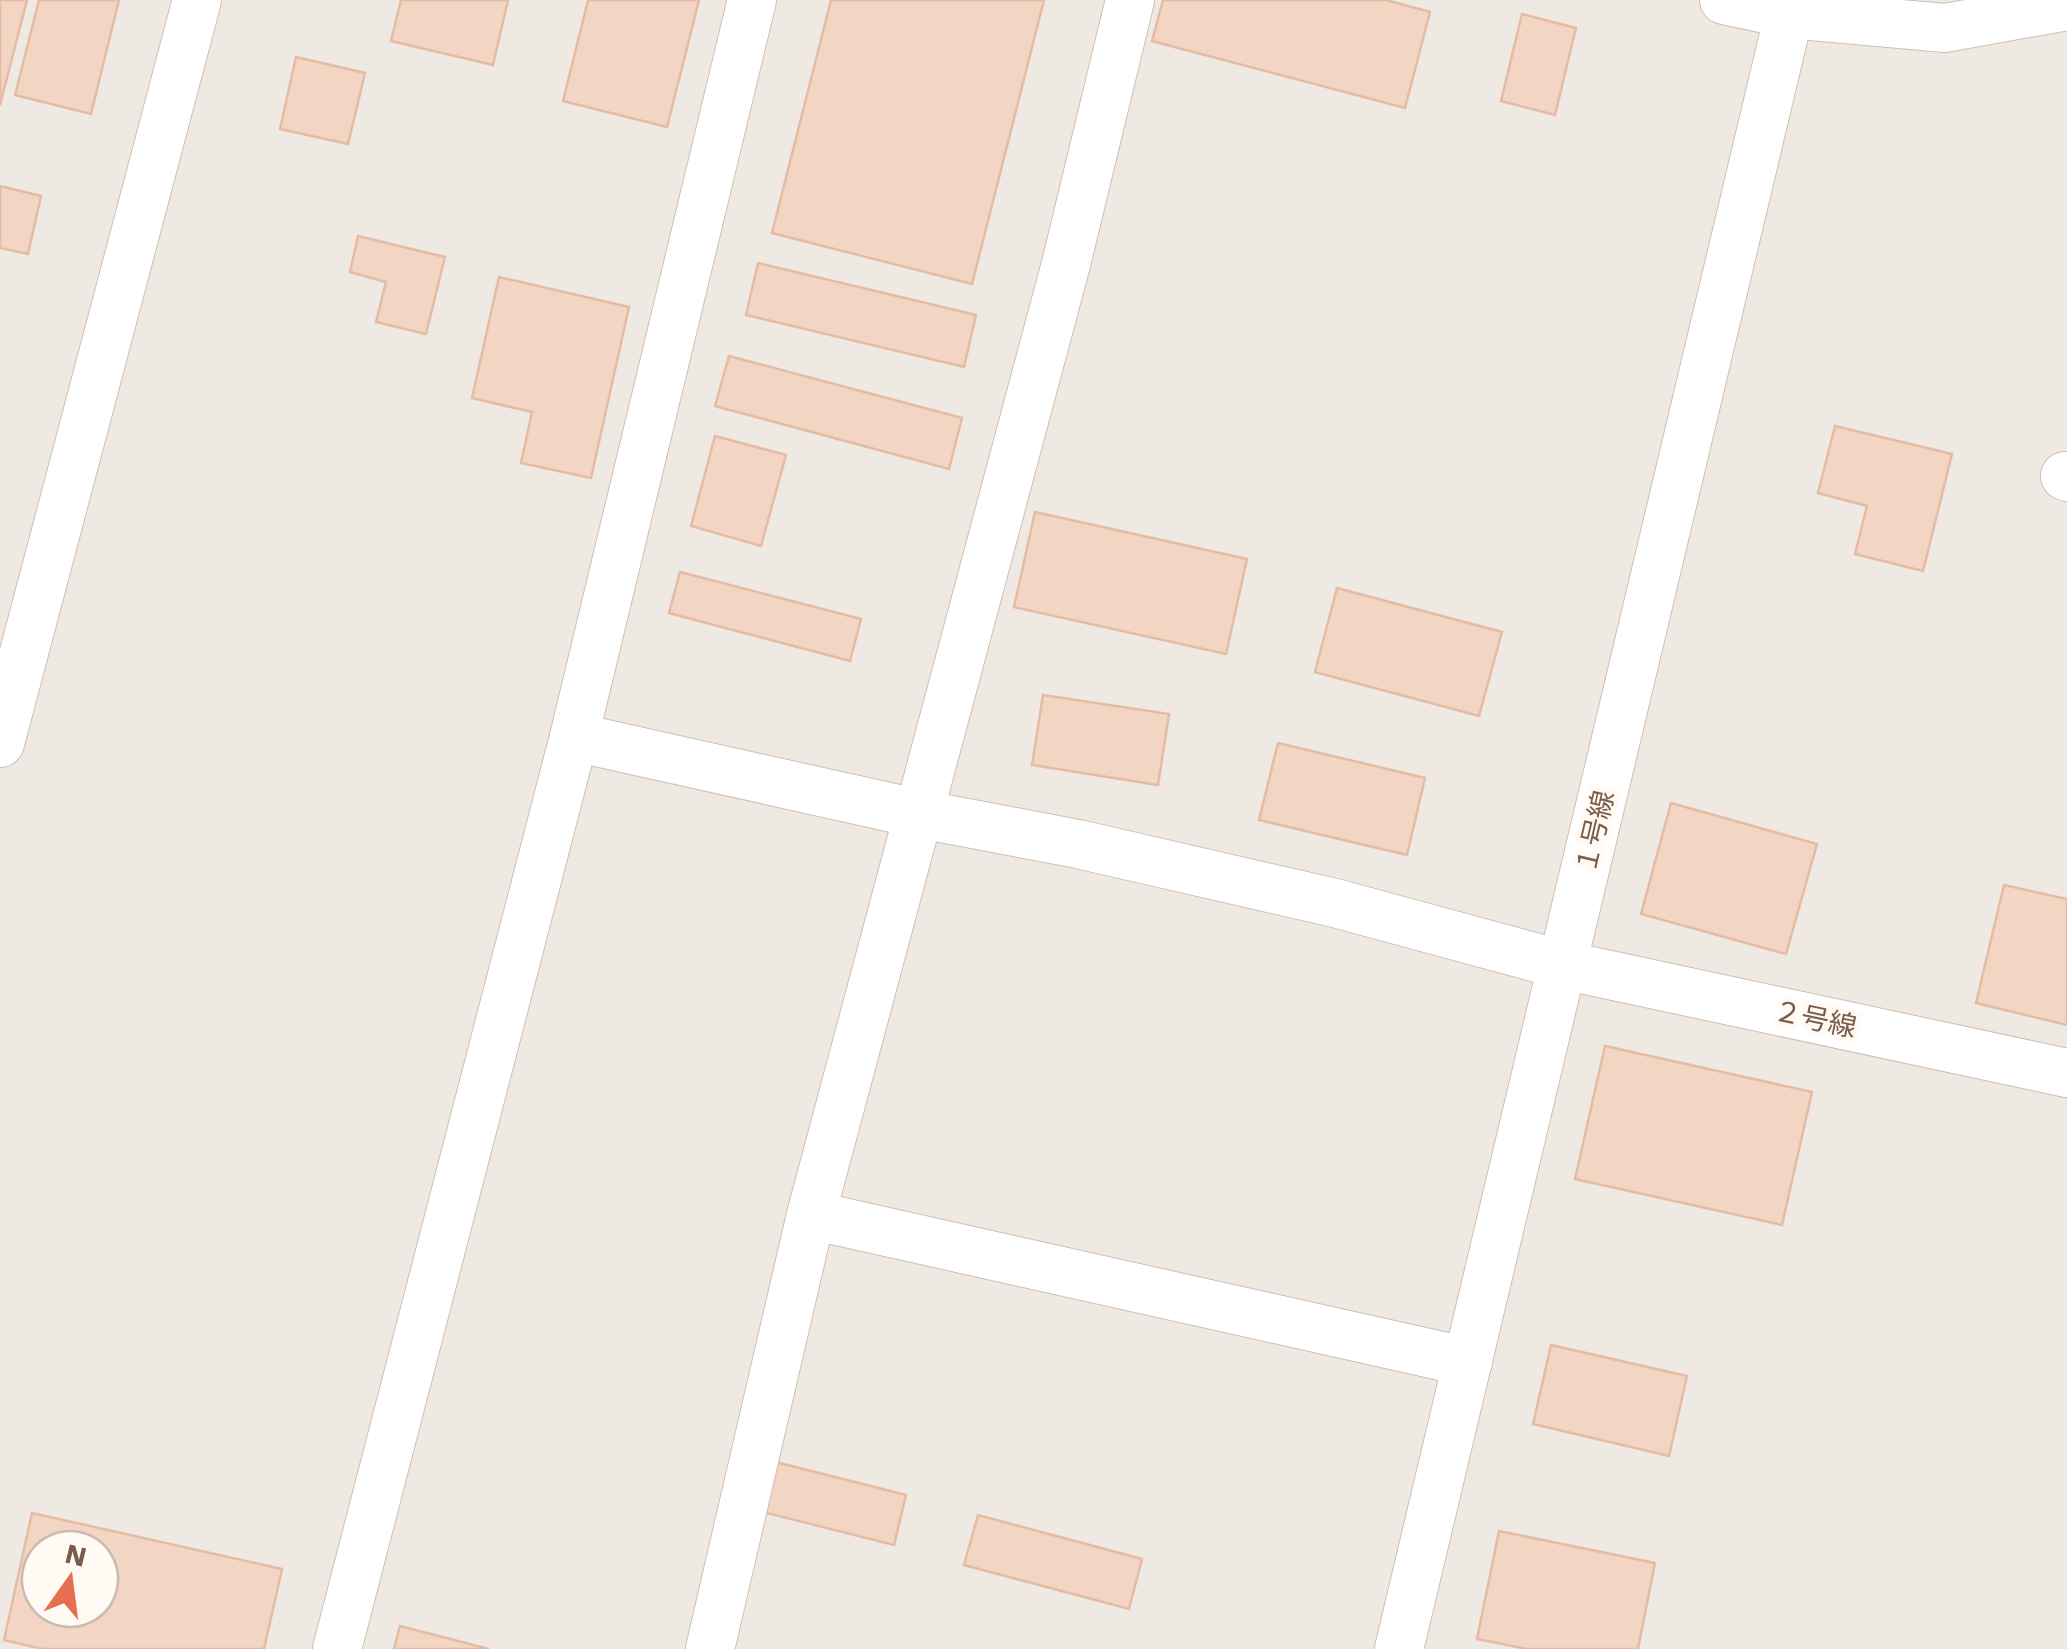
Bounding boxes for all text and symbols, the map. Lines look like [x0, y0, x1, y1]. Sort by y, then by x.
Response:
street label: １号線 [1569, 787, 1621, 877]
street label: ２号線 [1770, 994, 1860, 1044]
north arrow [20, 1529, 120, 1629]
text: N [62, 1537, 90, 1574]

